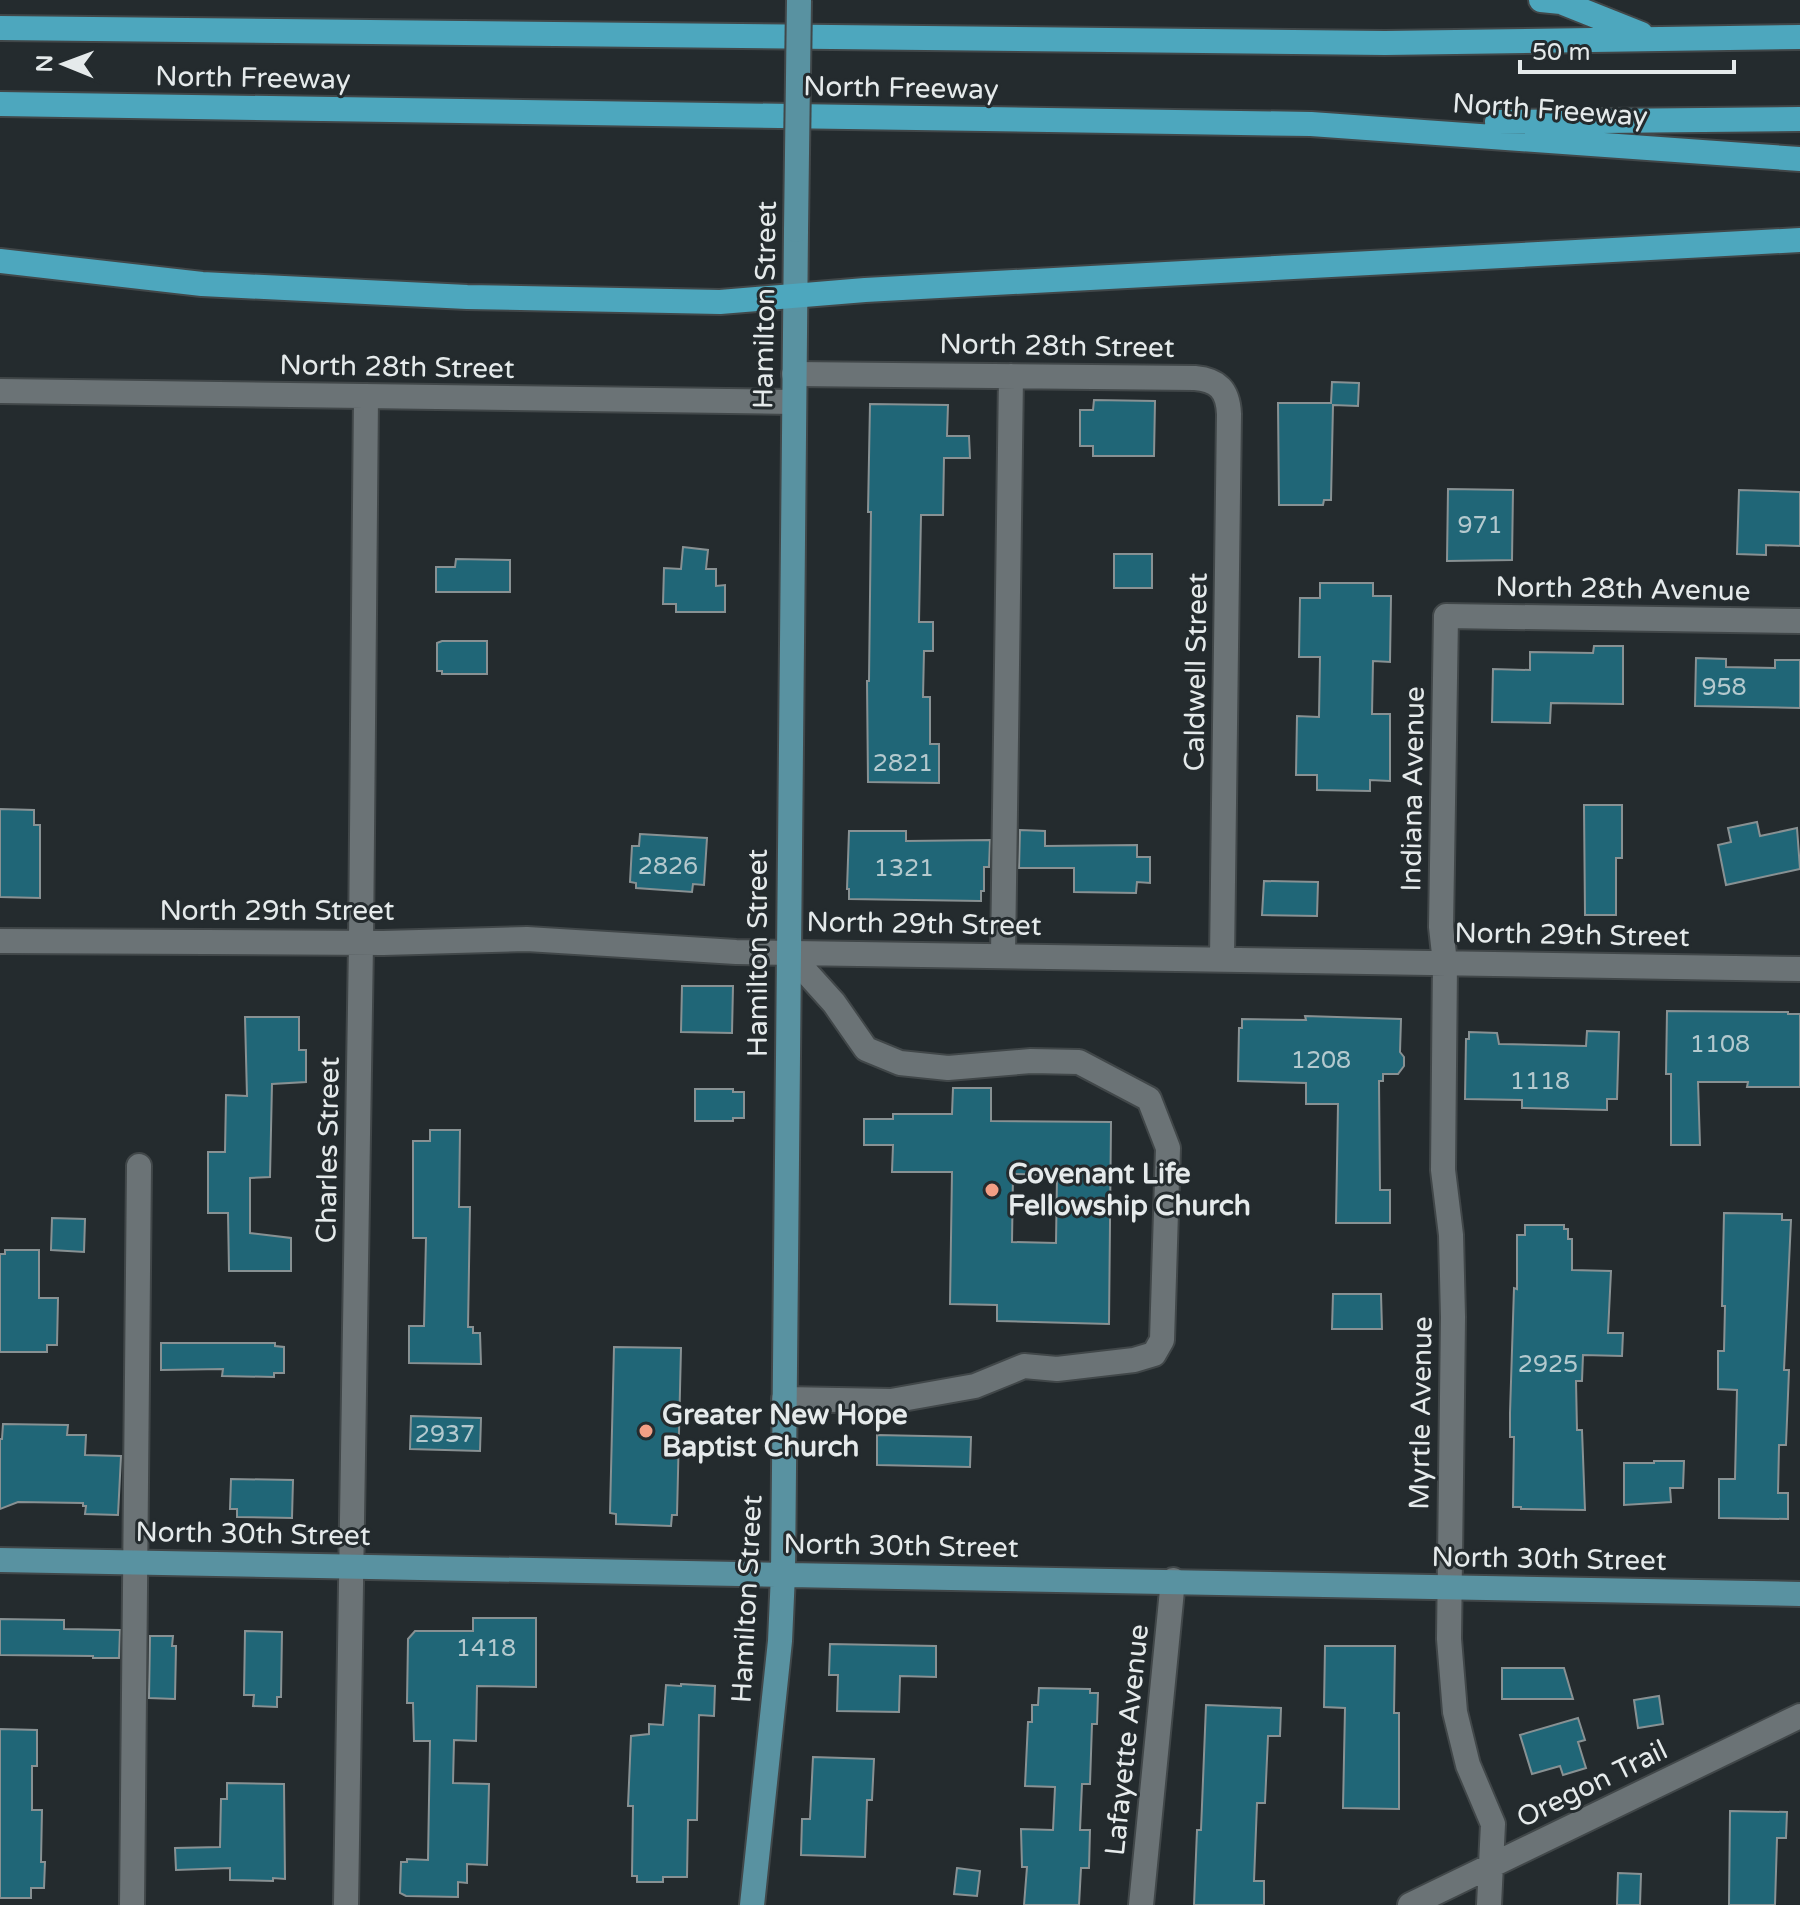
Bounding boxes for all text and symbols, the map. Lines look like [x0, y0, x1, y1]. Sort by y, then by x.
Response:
north arrow [24, 24, 104, 104]
scale bar [1520, 24, 1734, 74]
text: 50 m [1532, 38, 1590, 67]
text: N [32, 55, 58, 73]
street label: North Freeway [155, 59, 351, 97]
street label: North Freeway [803, 69, 999, 107]
street label: North Freeway [1451, 86, 1649, 134]
street label: Hamilton Street [746, 200, 784, 409]
street label: North 28th Street [939, 327, 1175, 365]
street label: North 28th Street [279, 348, 515, 386]
house number: 971 [1457, 511, 1503, 540]
street label: North 28th Avenue [1495, 570, 1751, 608]
street label: Caldwell Street [1177, 572, 1215, 772]
house number: 958 [1701, 673, 1747, 702]
street label: Indiana Avenue [1394, 686, 1432, 892]
house number: 2821 [873, 749, 933, 778]
street label: Hamilton Street [741, 848, 775, 1057]
house number: 2826 [638, 852, 698, 881]
house number: 1321 [874, 854, 934, 883]
street label: North 29th Street [159, 894, 395, 928]
street label: North 29th Street [806, 905, 1042, 943]
street label: North 29th Street [1454, 916, 1690, 954]
house number: 1108 [1690, 1030, 1750, 1059]
house number: 1208 [1291, 1046, 1351, 1075]
street label: Charles Street [309, 1056, 347, 1244]
house number: 1118 [1510, 1067, 1570, 1096]
place label: Covenant Life Fellowship Church [1008, 1157, 1251, 1223]
marker: Covenant Life Fellowship Church [983, 1181, 1001, 1199]
street label: Myrtle Avenue [1402, 1316, 1440, 1510]
house number: 2925 [1518, 1350, 1578, 1379]
place label: Greater New Hope Baptist Church [662, 1398, 908, 1464]
house number: 2937 [415, 1420, 475, 1449]
marker: Greater New Hope Baptist Church [637, 1422, 655, 1440]
street label: Hamilton Street [725, 1494, 769, 1704]
street label: North 30th Street [135, 1515, 371, 1553]
street label: North 30th Street [783, 1527, 1019, 1565]
street label: North 30th Street [1431, 1540, 1667, 1578]
street label: Lafayette Avenue [1098, 1623, 1156, 1857]
house number: 1418 [456, 1634, 516, 1663]
street label: Oregon Trail [1511, 1733, 1673, 1835]

